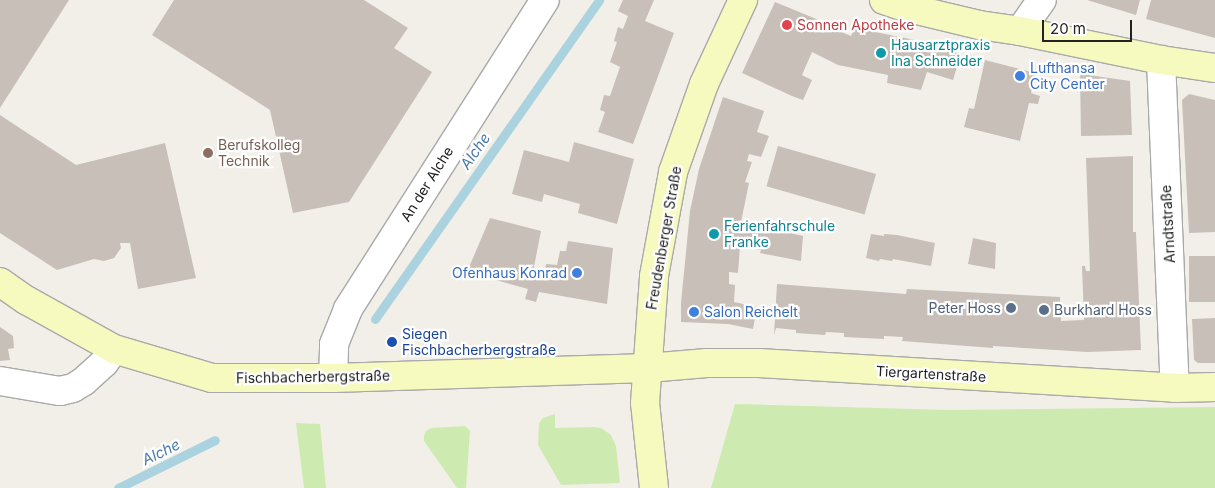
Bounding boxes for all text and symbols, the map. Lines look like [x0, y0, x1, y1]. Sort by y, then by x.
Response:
scale bar [1045, 10, 1135, 42]
place label: Sonnen Apotheke [797, 17, 914, 33]
marker: Sonnen Apotheke [781, 19, 793, 31]
text: 20 m [1050, 19, 1086, 38]
place label: Hausarztpraxis Ina Schneider [891, 37, 991, 70]
marker: Hausarztpraxis Ina Schneider [875, 47, 887, 59]
place label: Lufthansa City Center [1030, 60, 1105, 92]
marker: Lufthansa City Center [1014, 70, 1026, 82]
water label: Alche [456, 129, 494, 173]
place label: Berufskolleg Technik [218, 137, 300, 170]
street label: An der Alche [397, 143, 457, 225]
marker: Berufskolleg Technik [202, 147, 214, 159]
street label: Freudenberger Straße [643, 165, 685, 311]
street label: Arndtstraße [1158, 184, 1178, 264]
place label: Ferienfahrschule Franke [724, 218, 835, 250]
marker: Ferienfahrschule Franke [708, 228, 720, 240]
place label: Ofenhaus Konrad [452, 265, 567, 281]
marker: Ofenhaus Konrad [571, 267, 583, 279]
place label: Peter Hoss [929, 300, 1001, 316]
marker: Peter Hoss [1005, 302, 1017, 314]
place label: Burkhard Hoss [1054, 302, 1152, 318]
place label: Salon Reichelt [704, 304, 798, 320]
marker: Burkhard Hoss [1038, 304, 1050, 316]
marker: Salon Reichelt [688, 306, 700, 318]
place label: Siegen Fischbacherbergstraße [402, 326, 556, 358]
marker: Siegen Fischbacherbergstraße [386, 336, 398, 348]
street label: Tiergartenstraße [875, 363, 987, 385]
street label: Fischbacherbergstraße [236, 367, 390, 387]
water label: Alche [139, 435, 183, 469]

